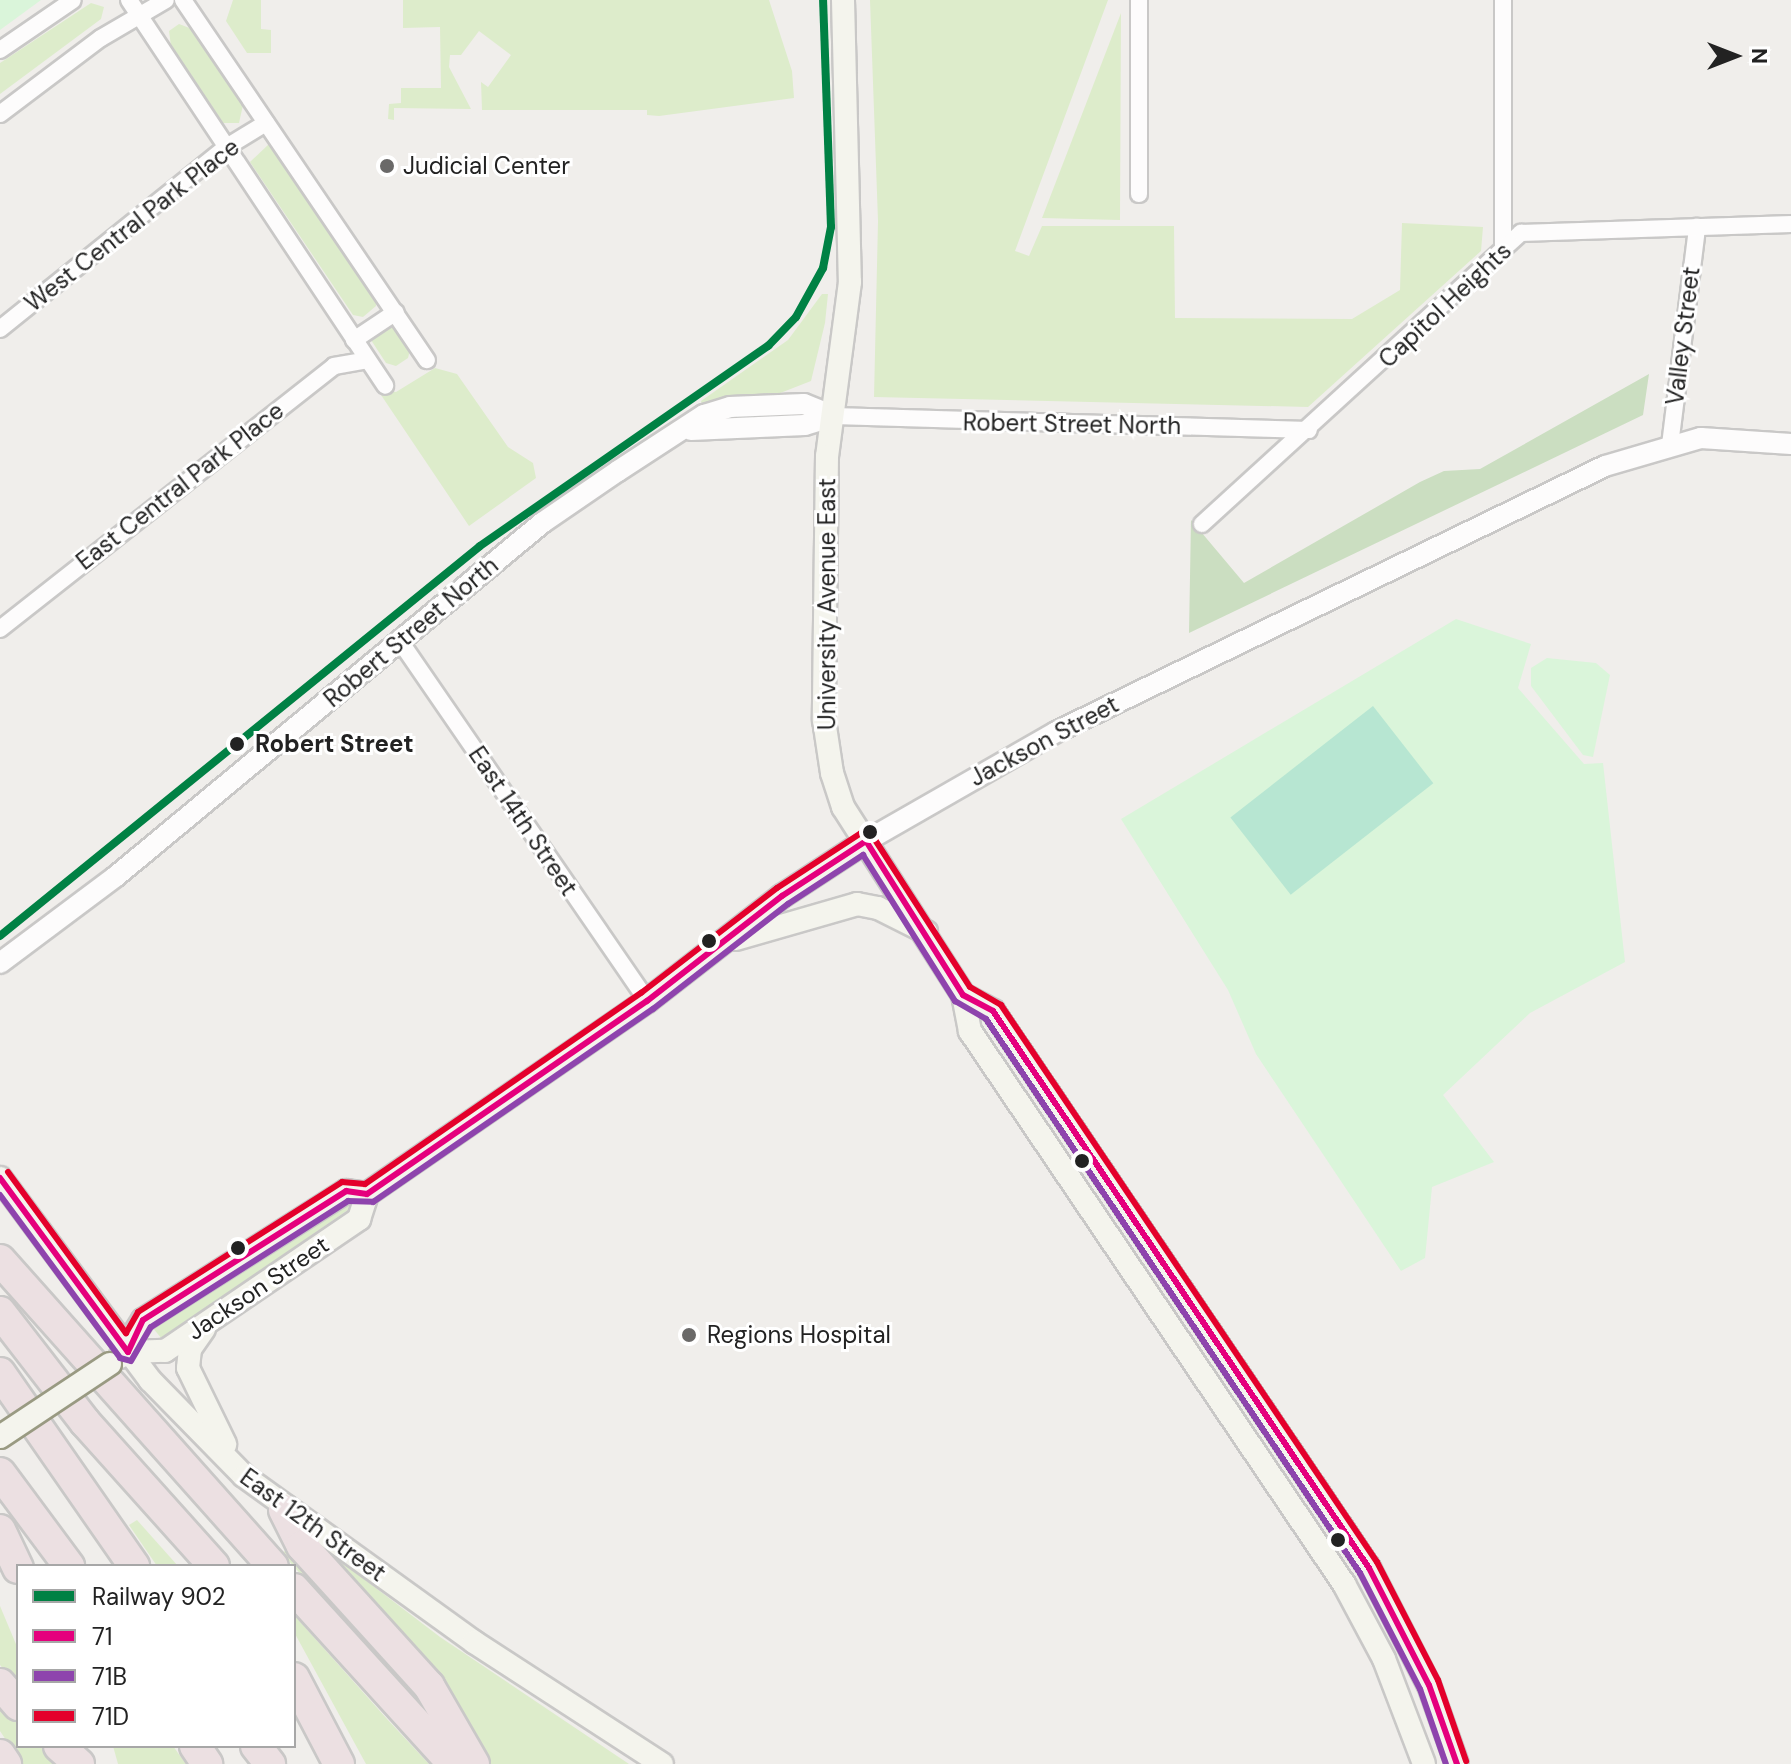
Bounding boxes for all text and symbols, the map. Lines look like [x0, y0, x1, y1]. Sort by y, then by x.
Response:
north arrow [1695, 16, 1775, 96]
text: N [1745, 48, 1774, 64]
street label: West Central Park Place [19, 132, 245, 318]
place label: Judicial Center [403, 152, 570, 180]
marker: Judicial Center [378, 157, 396, 175]
street label: Capitol Heights [1373, 236, 1517, 374]
street label: Valley Street [1660, 265, 1706, 407]
street label: East Central Park Place [71, 396, 289, 576]
street label: Robert Street North [963, 408, 1181, 440]
street label: University Avenue East [813, 478, 841, 730]
street label: Robert Street North [318, 551, 504, 713]
street label: Jackson Street [965, 690, 1123, 792]
place label: Robert Street [255, 730, 414, 758]
marker: Robert Street [226, 733, 248, 755]
street label: East 14th Street [463, 741, 583, 901]
unlabelled marker [862, 824, 878, 840]
unlabelled marker [701, 933, 717, 949]
unlabelled marker [1074, 1153, 1090, 1169]
street label: Jackson Street [182, 1230, 334, 1346]
unlabelled marker [230, 1240, 246, 1256]
place label: Regions Hospital [707, 1321, 891, 1349]
marker: Regions Hospital [678, 1324, 700, 1346]
street label: East 12th Street [235, 1463, 391, 1587]
unlabelled marker [1330, 1532, 1346, 1548]
legend [16, 1564, 296, 1748]
text: Railway 902 [92, 1581, 225, 1612]
text: 71 [92, 1621, 112, 1652]
text: 71B [92, 1661, 127, 1692]
text: 71D [92, 1701, 129, 1732]

